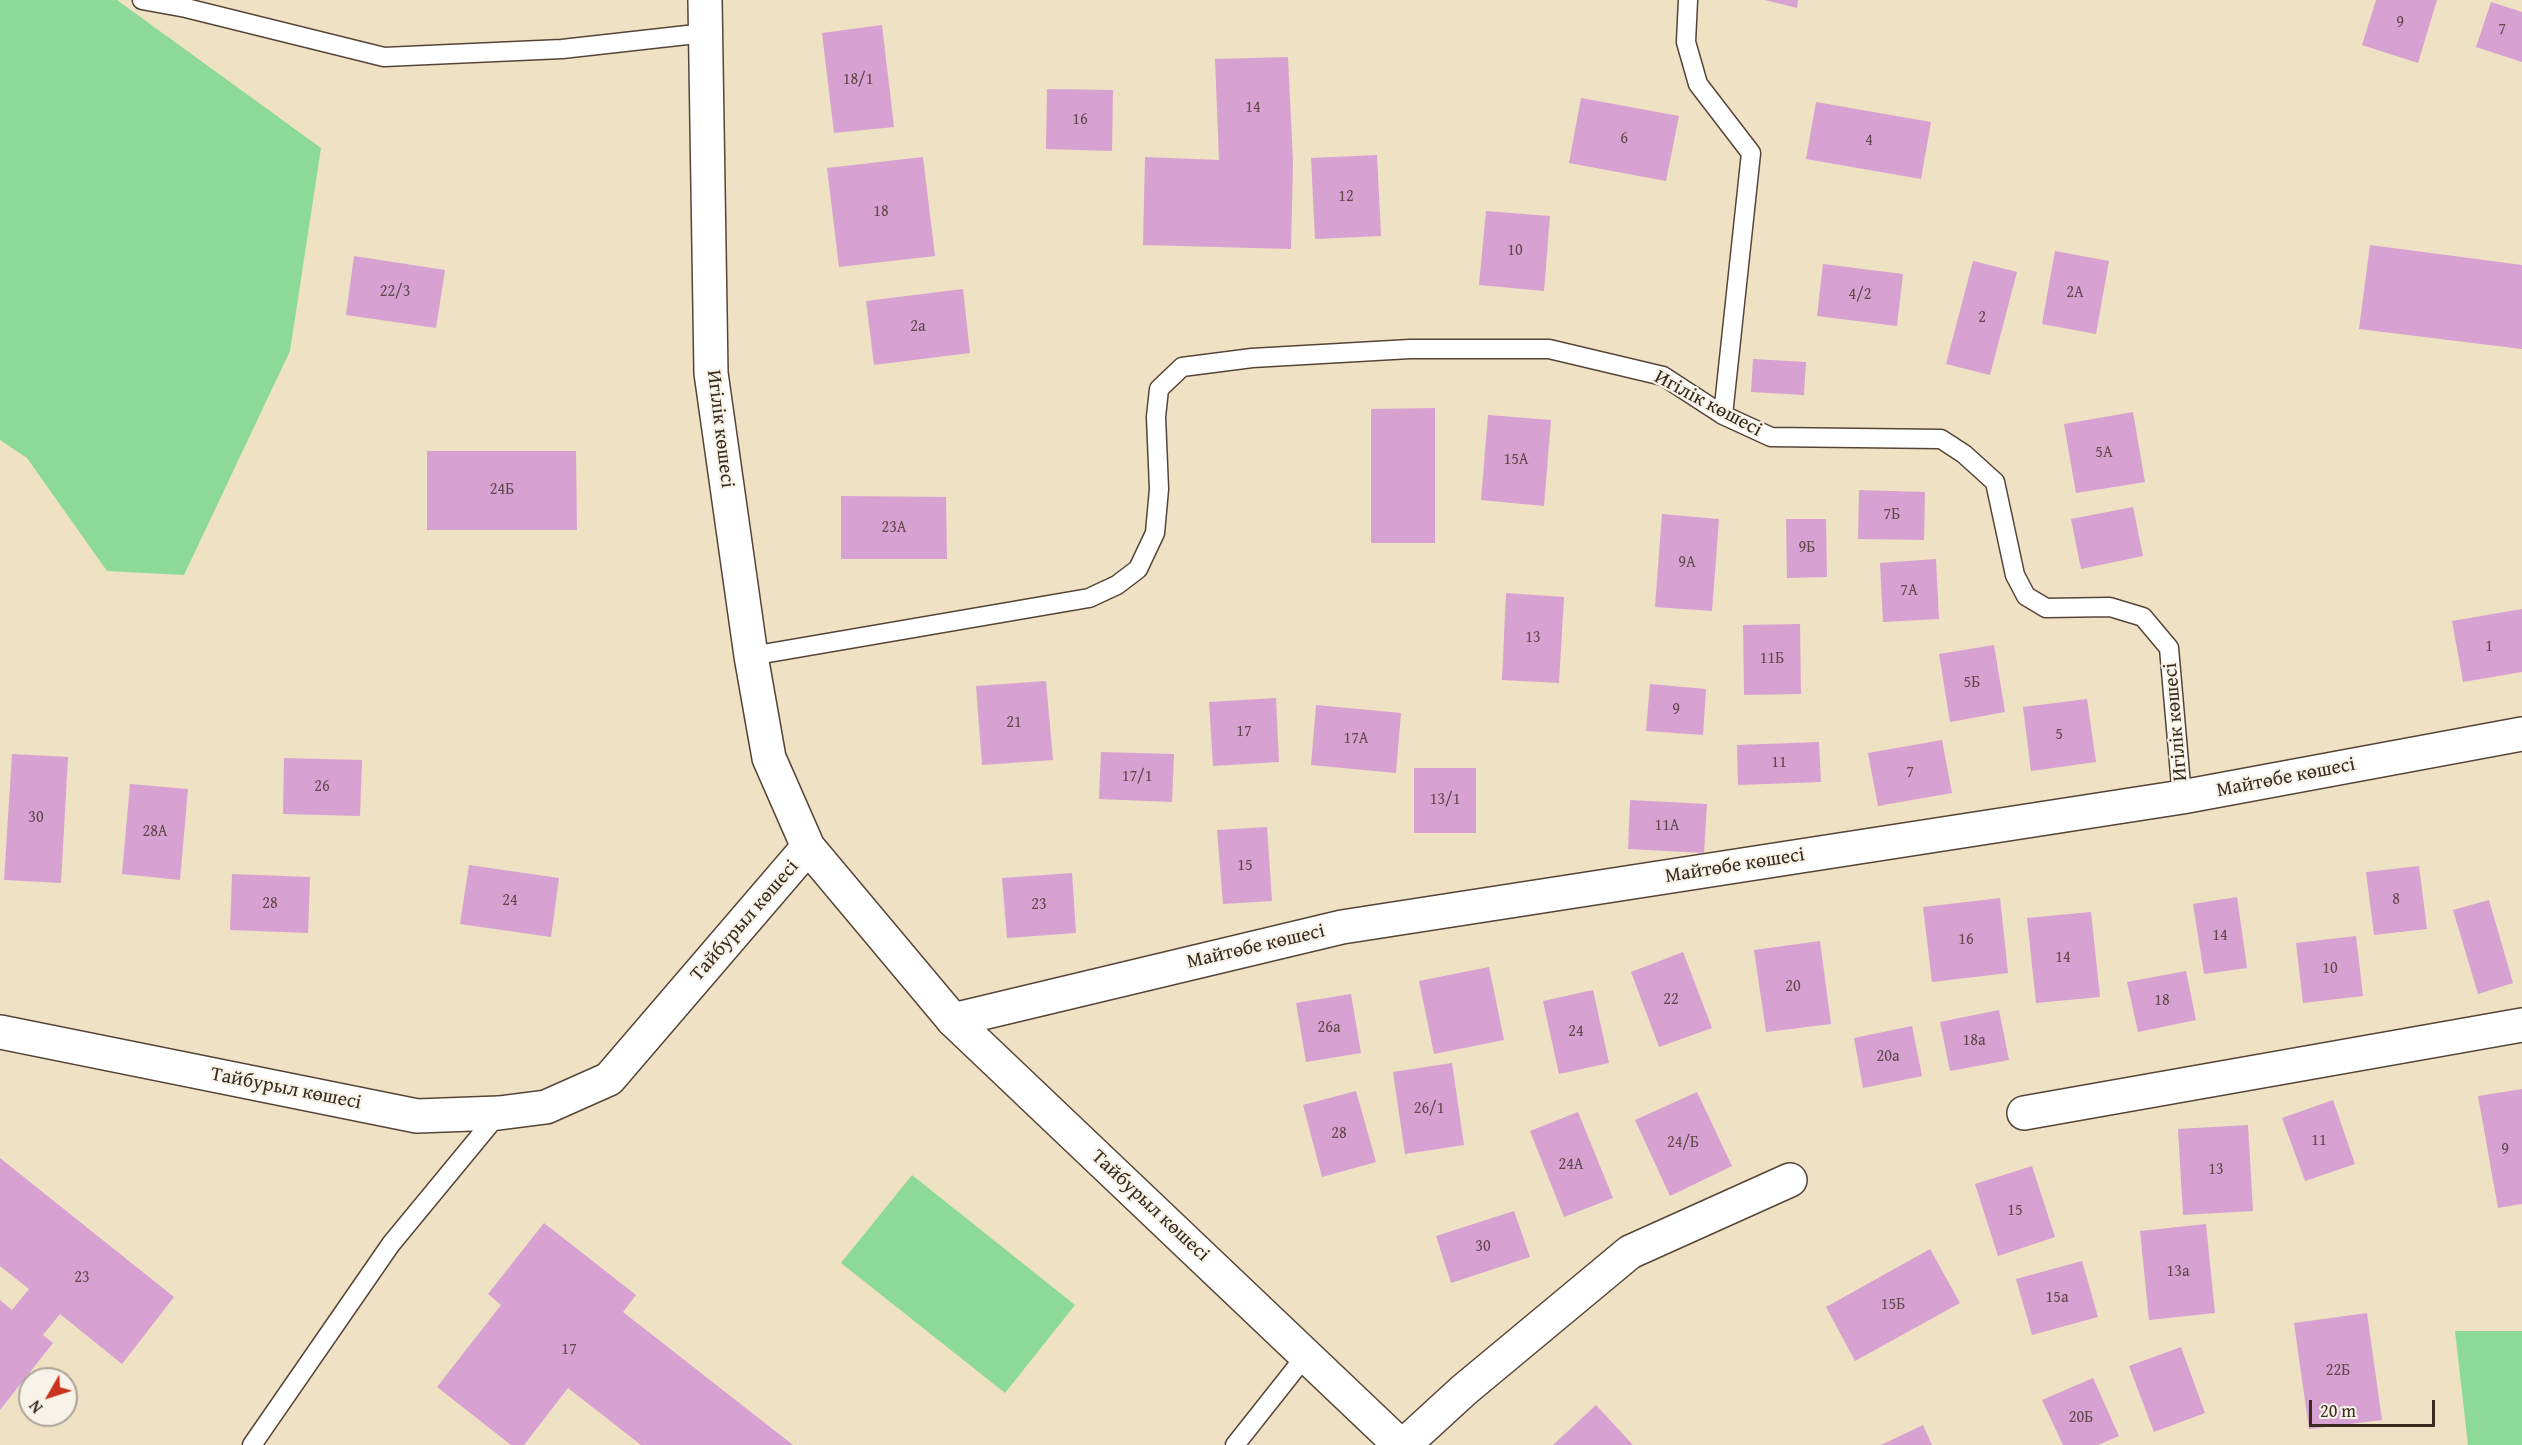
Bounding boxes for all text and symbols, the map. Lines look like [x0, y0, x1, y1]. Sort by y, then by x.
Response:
house number: 9 [2396, 13, 2404, 33]
house number: 7 [2498, 20, 2506, 40]
house number: 18/1 [843, 70, 873, 90]
house number: 14 [1245, 98, 1261, 118]
house number: 16 [1072, 110, 1088, 130]
house number: 6 [1620, 129, 1628, 149]
house number: 4 [1865, 131, 1873, 151]
house number: 12 [1338, 187, 1354, 207]
house number: 18 [873, 202, 889, 222]
house number: 10 [1507, 241, 1523, 261]
house number: 22/3 [380, 282, 410, 302]
house number: 2А [2066, 283, 2084, 303]
house number: 4/2 [1849, 285, 1871, 305]
house number: 2 [1978, 308, 1986, 328]
house number: 2а [910, 317, 926, 337]
street label: Игілік көшесі [1650, 366, 1766, 442]
street label: Игілік көшесі [701, 369, 739, 489]
house number: 5А [2095, 443, 2113, 463]
house number: 15А [1503, 450, 1529, 470]
house number: 24Б [490, 480, 514, 500]
house number: 7Б [1884, 505, 1900, 525]
house number: 23А [881, 518, 907, 538]
house number: 9Б [1799, 538, 1815, 558]
house number: 9А [1678, 553, 1696, 573]
house number: 7А [1900, 581, 1918, 601]
house number: 13 [1525, 628, 1541, 648]
house number: 1 [2485, 637, 2493, 657]
house number: 11Б [1760, 649, 1784, 669]
street label: Игілік көшесі [2159, 662, 2193, 782]
house number: 5Б [1964, 673, 1980, 693]
house number: 9 [1672, 700, 1680, 720]
house number: 21 [1006, 713, 1022, 733]
house number: 17 [1236, 722, 1252, 742]
house number: 5 [2055, 725, 2063, 745]
house number: 17А [1343, 729, 1369, 749]
house number: 11 [1771, 753, 1787, 773]
street label: Майтөбе көшесі [2215, 753, 2357, 803]
house number: 7 [1906, 763, 1914, 783]
house number: 17/1 [1122, 767, 1152, 787]
house number: 26 [314, 777, 330, 797]
house number: 13/1 [1430, 790, 1460, 810]
house number: 30 [28, 808, 44, 828]
house number: 11А [1654, 816, 1680, 836]
house number: 28А [142, 822, 168, 842]
street label: Майтөбе көшесі [1664, 843, 1806, 889]
street label: Тайбурыл көшесі [686, 855, 804, 987]
house number: 15 [1237, 856, 1253, 876]
house number: 8 [2392, 890, 2400, 910]
house number: 24 [502, 891, 518, 911]
house number: 28 [262, 894, 278, 914]
house number: 23 [1031, 895, 1047, 915]
street label: Майтөбе көшесі [1185, 919, 1327, 975]
house number: 14 [2212, 926, 2228, 946]
house number: 16 [1958, 930, 1974, 950]
house number: 14 [2055, 948, 2071, 968]
house number: 10 [2322, 959, 2338, 979]
house number: 20 [1785, 977, 1801, 997]
house number: 22 [1663, 990, 1679, 1010]
house number: 18 [2154, 991, 2170, 1011]
house number: 26а [1317, 1018, 1341, 1038]
house number: 24 [1568, 1022, 1584, 1042]
house number: 18а [1962, 1031, 1986, 1051]
house number: 20а [1876, 1047, 1900, 1067]
street label: Тайбурыл көшесі [209, 1063, 363, 1115]
house number: 26/1 [1414, 1099, 1444, 1119]
house number: 28 [1331, 1124, 1347, 1144]
house number: 11 [2311, 1131, 2327, 1151]
house number: 24/Б [1667, 1133, 1699, 1153]
house number: 9 [2501, 1140, 2509, 1160]
street label: Тайбурыл көшесі [1086, 1145, 1214, 1267]
house number: 24А [1558, 1155, 1584, 1175]
house number: 13 [2208, 1160, 2224, 1180]
house number: 15 [2007, 1201, 2023, 1221]
house number: 30 [1475, 1237, 1491, 1257]
house number: 13а [2166, 1262, 2190, 1282]
house number: 23 [74, 1268, 90, 1288]
house number: 15а [2045, 1288, 2069, 1308]
house number: 15Б [1881, 1295, 1905, 1315]
house number: 17 [561, 1340, 577, 1360]
house number: 22Б [2326, 1361, 2350, 1381]
north arrow [18, 1367, 78, 1427]
scale bar [2312, 1388, 2438, 1426]
text: N [23, 1395, 48, 1419]
text: 20 m [2320, 1397, 2356, 1424]
house number: 20Б [2069, 1408, 2093, 1428]

